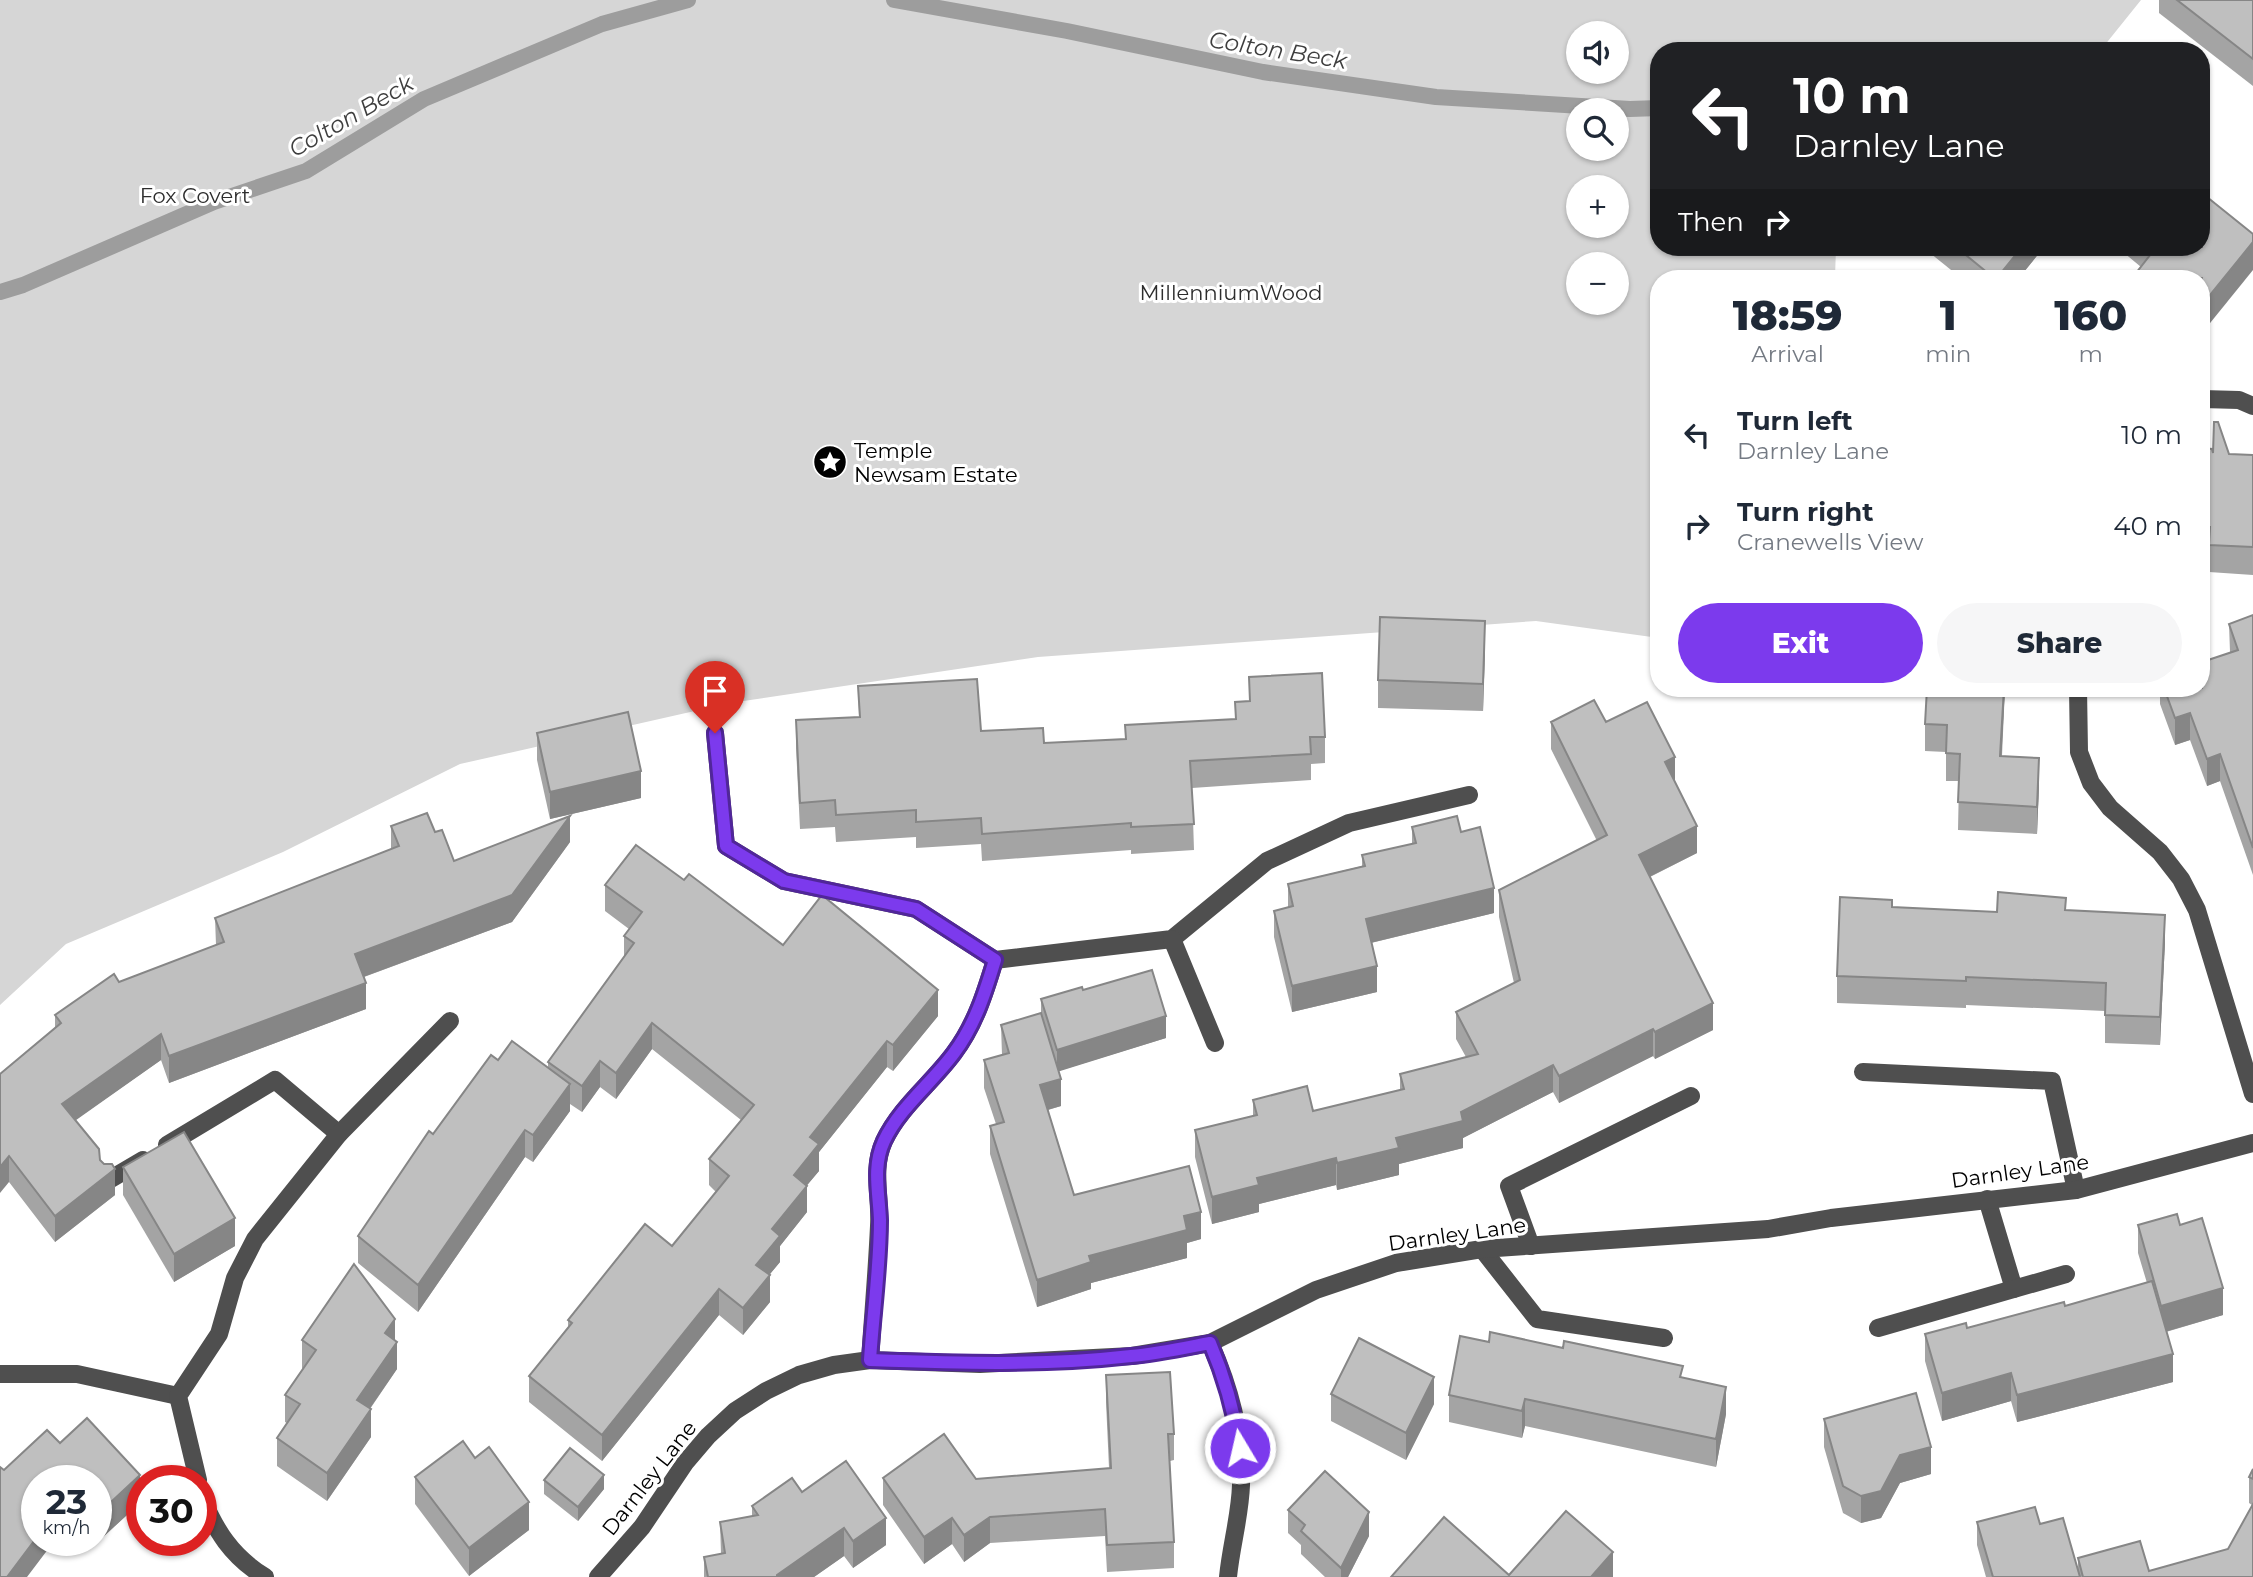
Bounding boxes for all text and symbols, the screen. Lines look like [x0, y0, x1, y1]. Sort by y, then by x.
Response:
map controls [1566, 21, 1629, 315]
button: sound [1566, 21, 1629, 84]
water label: Colton Beck [1207, 25, 1350, 75]
text: 10 m [1793, 66, 1911, 125]
water label: Colton Beck [284, 68, 419, 163]
icon: left [1678, 70, 1769, 161]
button: search [1566, 98, 1629, 161]
text: Darnley Lane [1793, 126, 2005, 165]
button: + [1566, 175, 1629, 238]
park label: Fox Covert [140, 183, 250, 208]
icon: right [1758, 203, 1796, 241]
text: Then [1678, 206, 1744, 238]
button: − [1566, 252, 1629, 315]
park label: MillenniumWood [1140, 280, 1322, 305]
text: 18:59 [1733, 289, 1843, 341]
text: 1 [1940, 289, 1957, 341]
text: 160 [2054, 289, 2127, 341]
text: Arrival [1751, 340, 1824, 368]
text: min [1925, 340, 1971, 368]
text: m [2079, 340, 2103, 368]
text: Turn left [1737, 405, 1853, 437]
icon: left [1678, 416, 1716, 454]
text: 10 m [2121, 419, 2182, 451]
text: Darnley Lane [1737, 437, 1889, 465]
place label: Temple Newsam Estate [854, 438, 1018, 487]
place icon: Temple Newsam Estate [811, 443, 849, 481]
text: Turn right [1737, 496, 1873, 528]
icon: right [1678, 507, 1716, 545]
text: 40 m [2113, 510, 2182, 542]
text: Cranewells View [1737, 528, 1923, 556]
button: Exit [1678, 603, 1923, 683]
button: Share [1937, 603, 2182, 683]
pin [685, 661, 745, 733]
icon: arrive [696, 672, 734, 710]
street label: Darnley Lane [1949, 1149, 2091, 1193]
street label: Darnley Lane [1386, 1212, 1528, 1256]
position arrow [1203, 1411, 1277, 1485]
street label: Darnley Lane [596, 1416, 702, 1540]
speed limit sign: 30 [126, 1465, 217, 1556]
text: 23 [46, 1480, 87, 1523]
text: km/h [42, 1517, 91, 1539]

